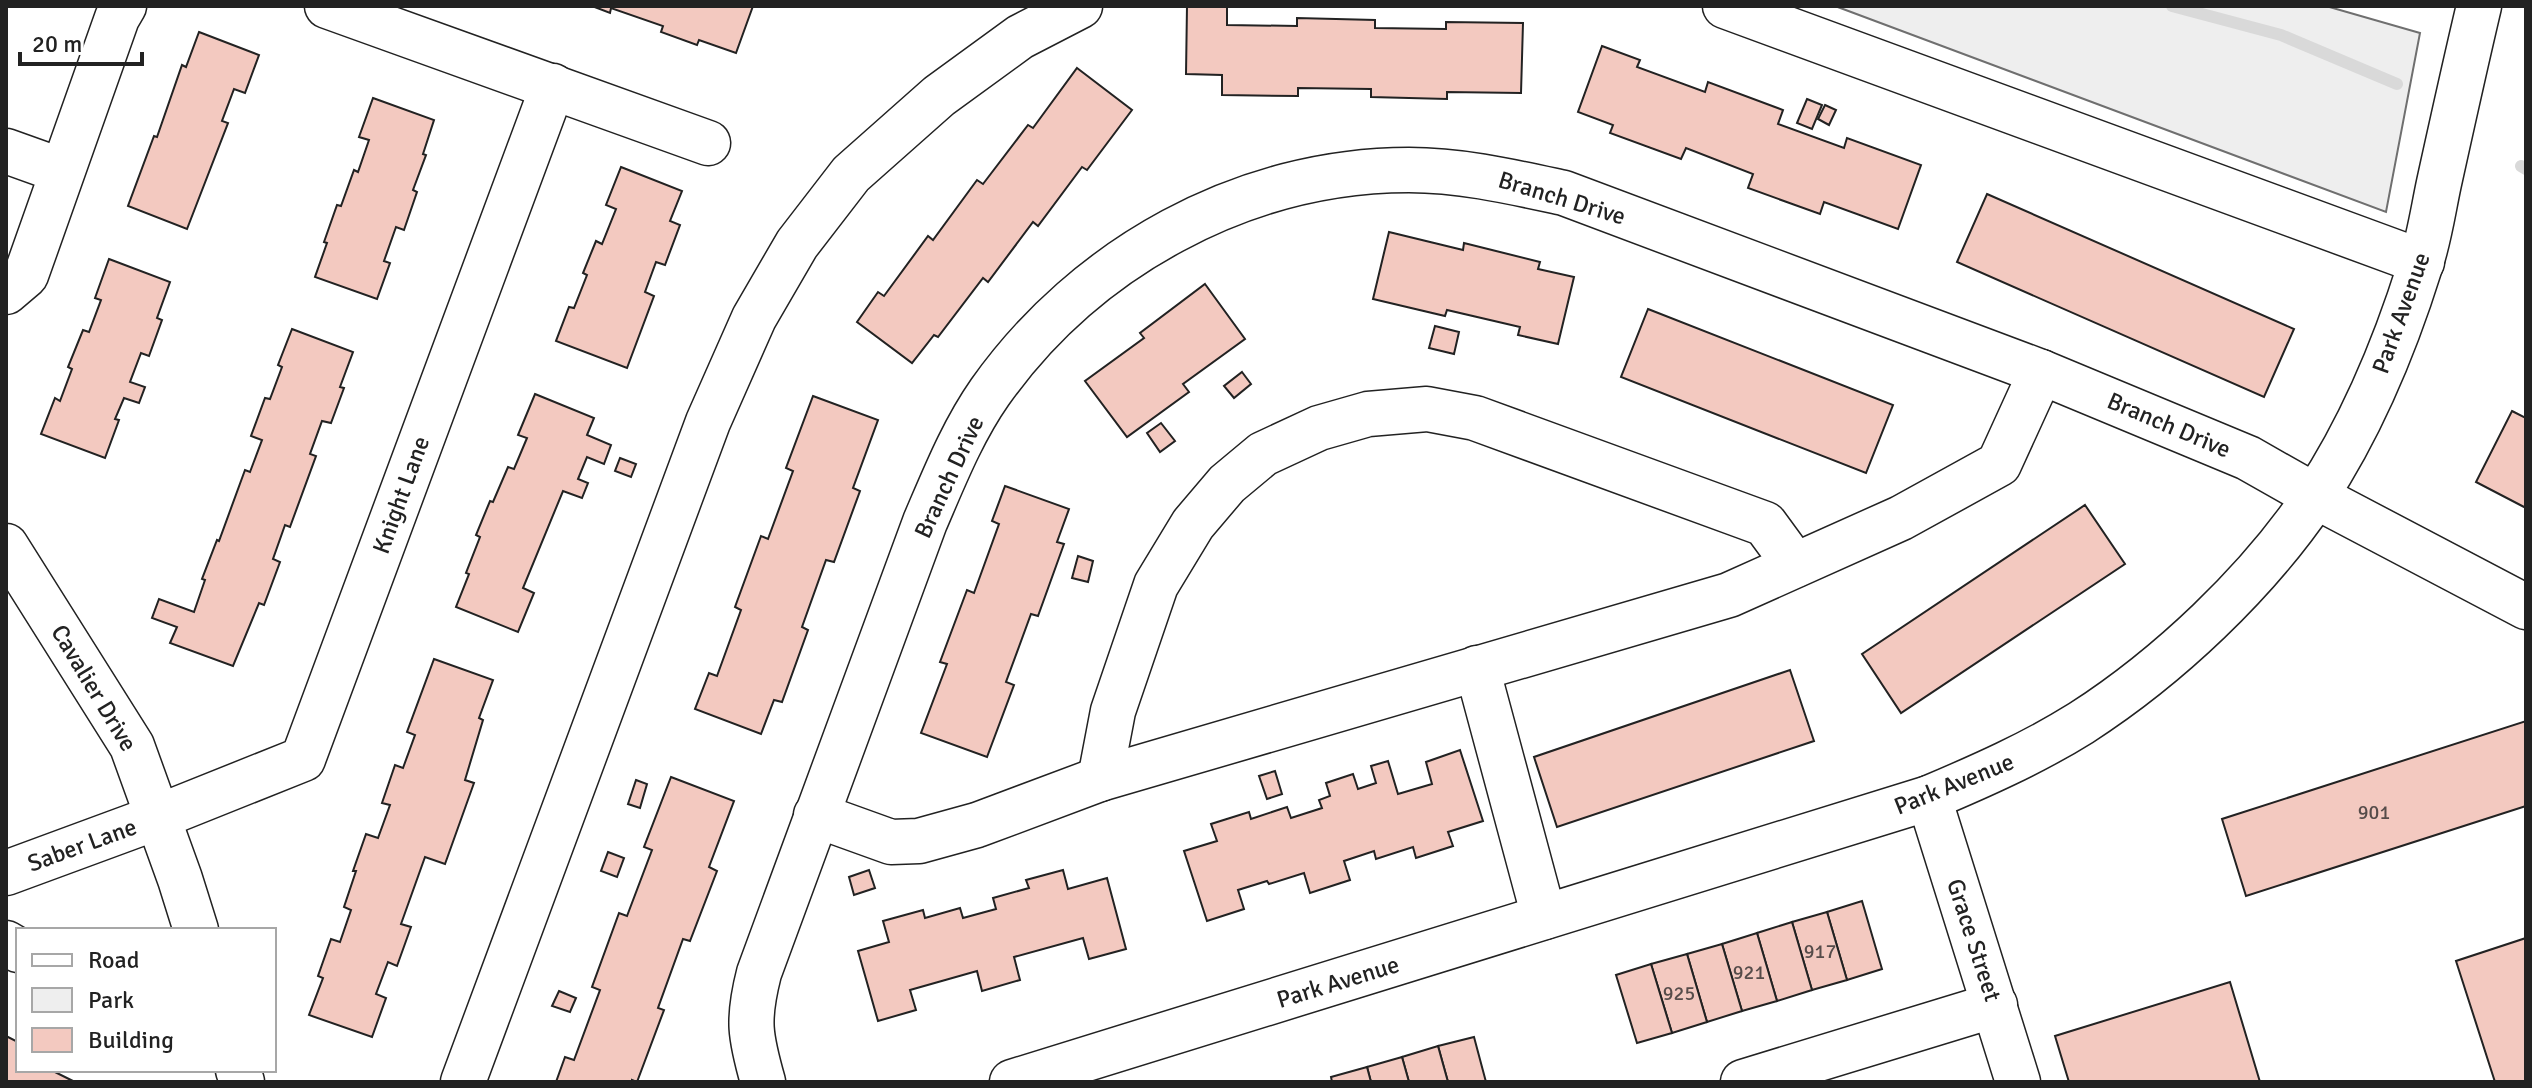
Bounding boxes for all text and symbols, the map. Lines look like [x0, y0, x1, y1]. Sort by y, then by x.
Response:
scale bar [20, 16, 142, 66]
text: 20 m [32, 29, 82, 59]
street label: Branch Drive [1495, 164, 1629, 232]
street label: Park Avenue [2365, 248, 2437, 378]
street label: Branch Drive [2103, 386, 2235, 464]
street label: Branch Drive [908, 411, 990, 543]
street label: Knight Lane [366, 432, 436, 558]
street label: Cavalier Drive [44, 619, 144, 757]
street label: Park Avenue [1890, 746, 2018, 822]
house number: 901 [2358, 800, 2390, 825]
street label: Saber Lane [23, 811, 141, 879]
street label: Grace Street [1940, 875, 2008, 1005]
legend [16, 928, 276, 1072]
house number: 917 [1804, 939, 1836, 964]
text: Road [88, 945, 139, 975]
street label: Park Avenue [1273, 949, 1403, 1015]
house number: 921 [1733, 960, 1765, 985]
house number: 925 [1663, 981, 1695, 1006]
text: Park [88, 985, 134, 1015]
text: Building [88, 1025, 174, 1055]

